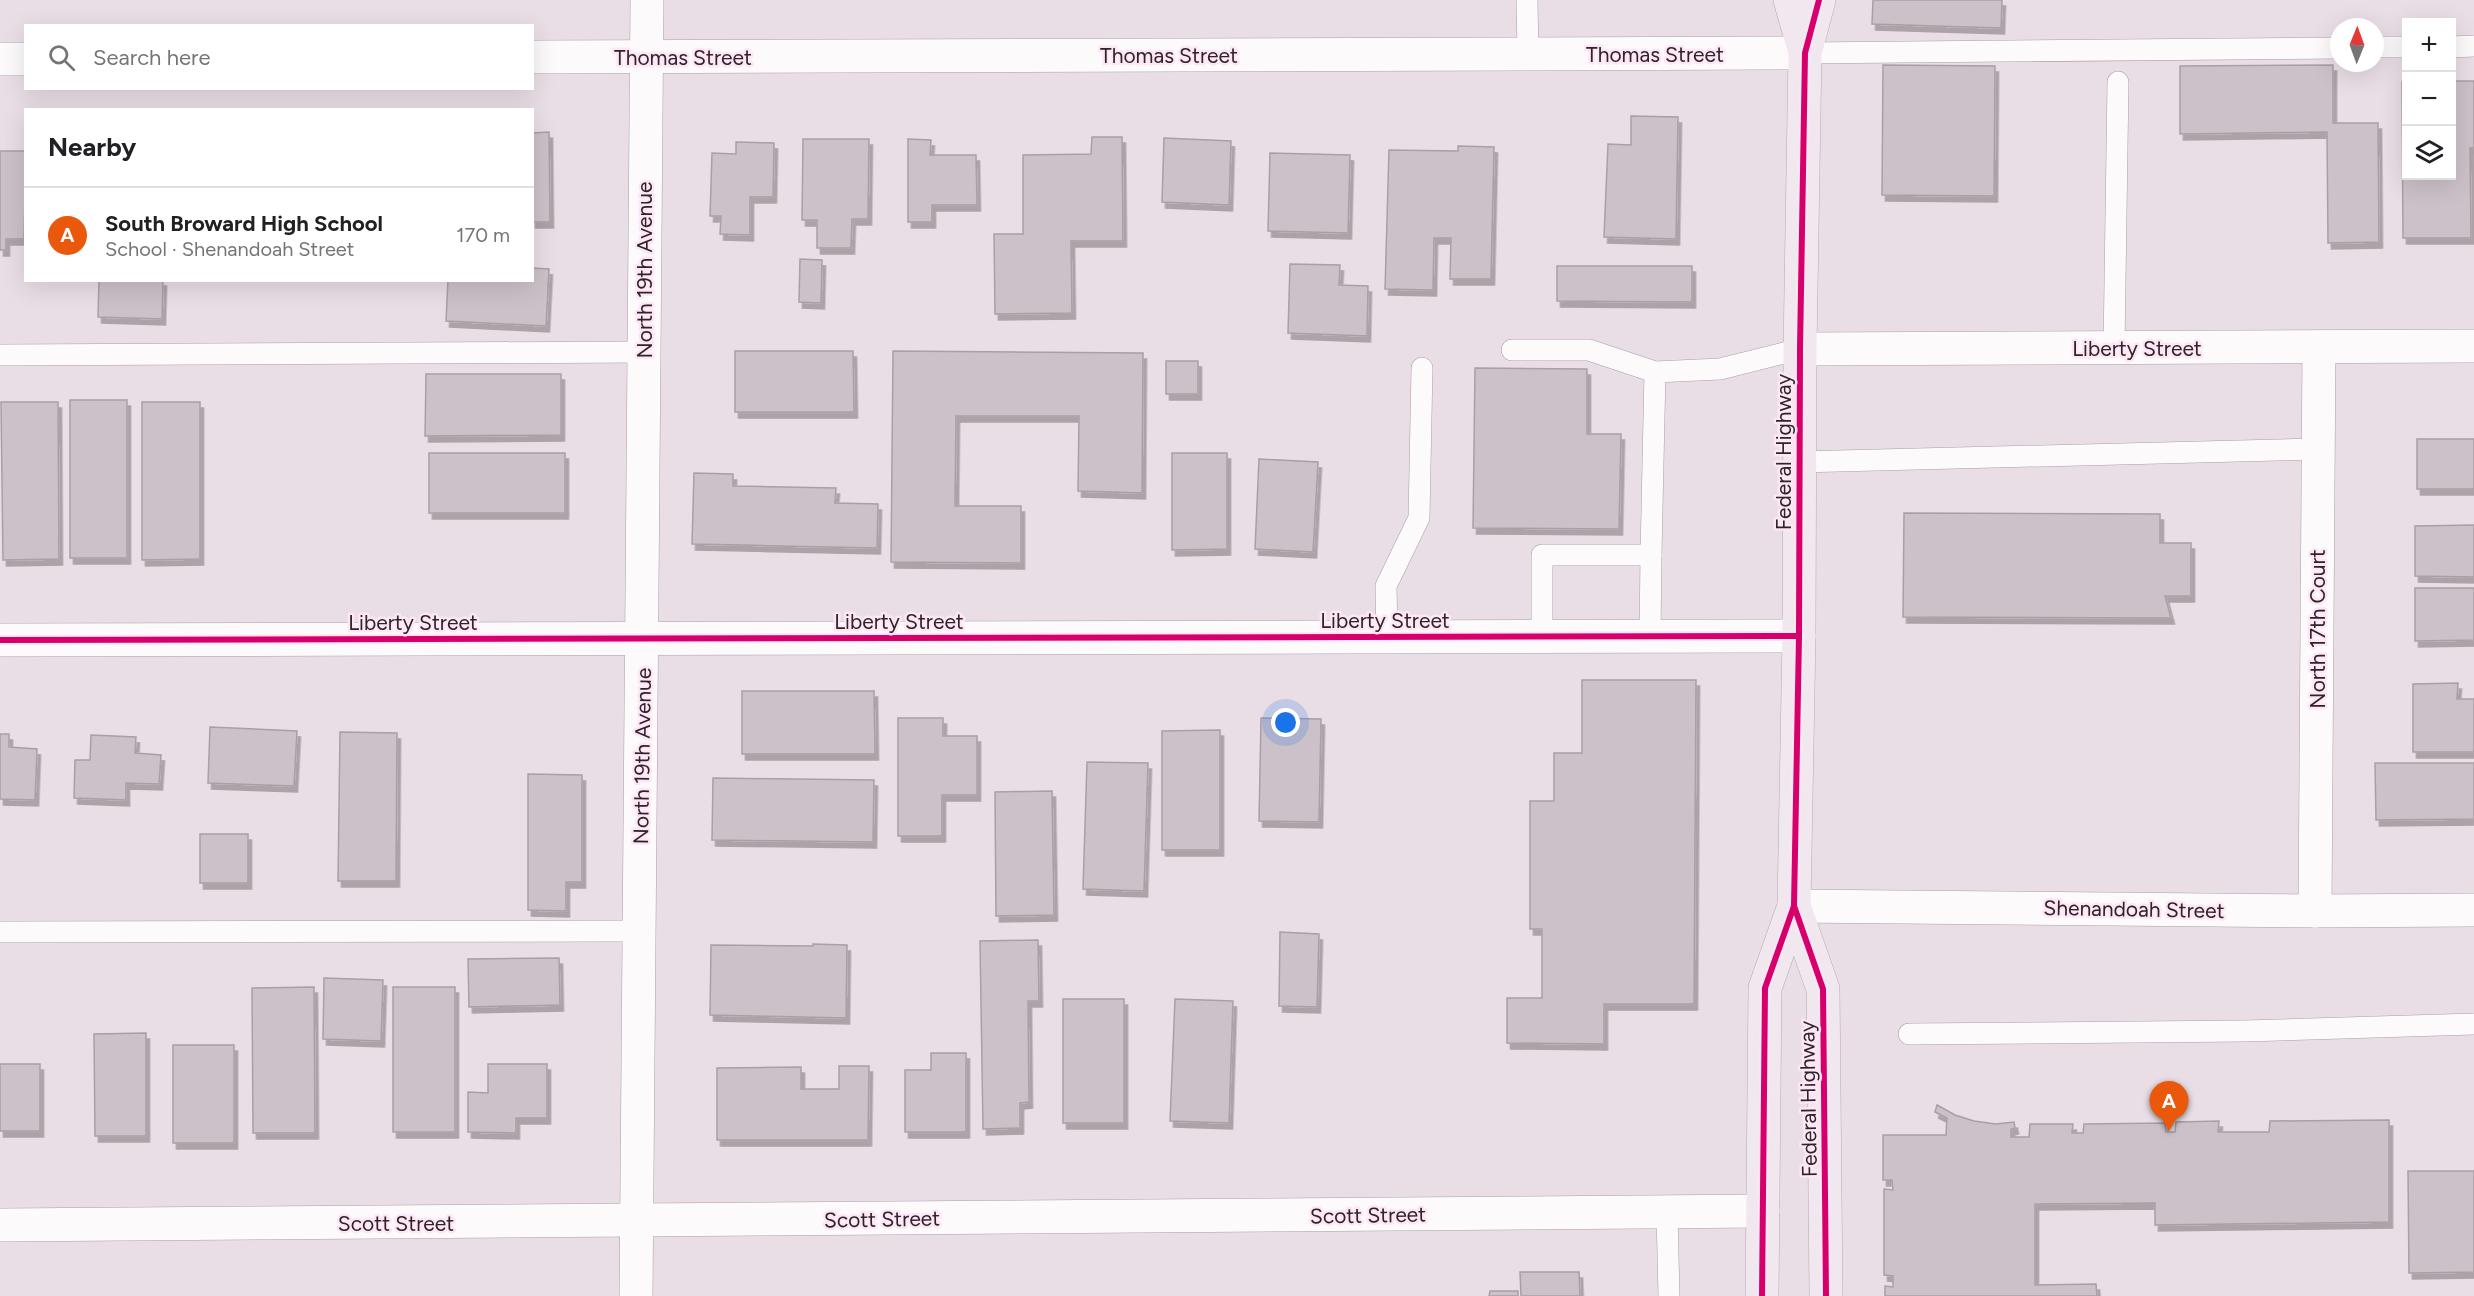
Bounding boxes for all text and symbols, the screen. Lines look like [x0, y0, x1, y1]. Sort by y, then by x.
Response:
north arrow [2330, 18, 2384, 72]
map controls [2402, 18, 2456, 180]
button: + [2402, 18, 2456, 72]
search box [24, 24, 534, 90]
icon: search [45, 41, 78, 74]
street label: Thomas Street [1586, 42, 1724, 67]
street label: Thomas Street [1100, 43, 1238, 68]
text: Search here [93, 44, 211, 71]
street label: Thomas Street [614, 45, 752, 70]
button: − [2402, 72, 2456, 126]
button: layers [2402, 126, 2456, 180]
text: Nearby [48, 131, 136, 163]
street label: North 19th Avenue [632, 182, 657, 358]
text: South Broward High School [105, 210, 383, 237]
text: A [60, 223, 75, 247]
text: 170 m [456, 223, 510, 247]
text: School · Shenandoah Street [105, 237, 354, 261]
street label: Liberty Street [2072, 336, 2202, 361]
street label: Federal Highway [1771, 374, 1796, 530]
street label: North 17th Court [2305, 549, 2330, 709]
street label: Liberty Street [1320, 608, 1450, 633]
street label: Liberty Street [834, 609, 964, 634]
street label: Liberty Street [348, 610, 478, 635]
street label: North 19th Avenue [628, 667, 656, 845]
your location [1271, 708, 1300, 737]
street label: Shenandoah Street [2043, 895, 2225, 923]
street label: Federal Highway [1794, 1021, 1822, 1177]
pin: A [2150, 1082, 2188, 1131]
street label: Scott Street [1310, 1201, 1426, 1229]
street label: Scott Street [824, 1205, 940, 1233]
street label: Scott Street [338, 1211, 454, 1236]

